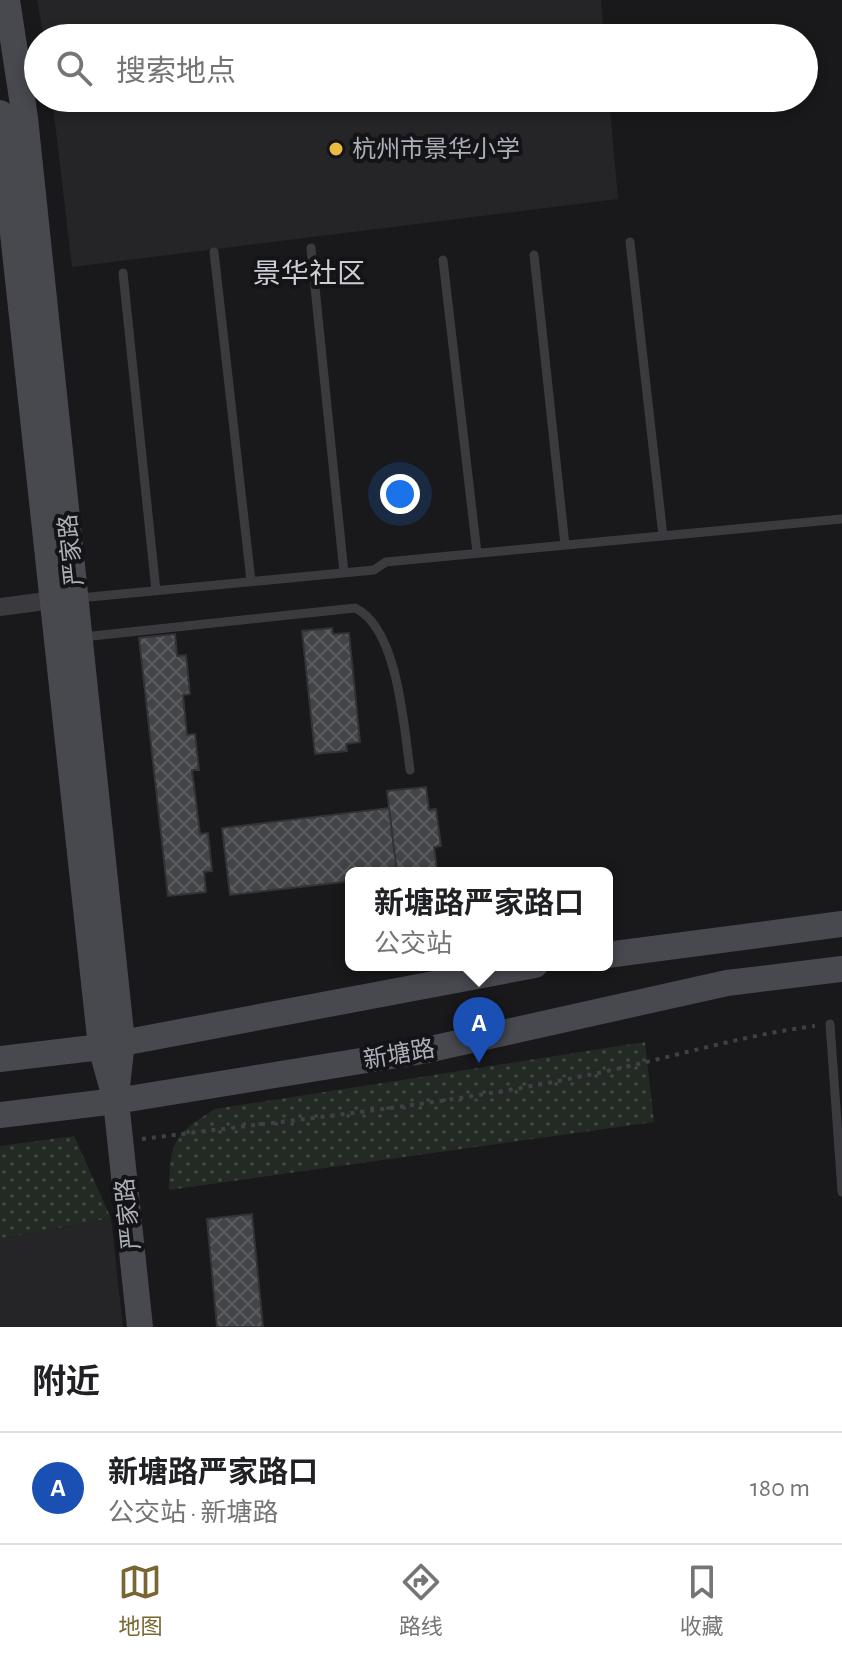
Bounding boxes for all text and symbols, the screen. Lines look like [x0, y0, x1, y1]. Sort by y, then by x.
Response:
search box [24, 24, 818, 112]
icon: search [52, 46, 96, 90]
text: 搜索地点 [116, 57, 236, 87]
place label: 杭州市景华小学 [352, 136, 520, 162]
marker: 杭州市景华小学 [327, 140, 345, 158]
district label: 景华社区 [253, 259, 365, 289]
your location [380, 474, 420, 514]
street label: 严家路 [54, 513, 88, 587]
popup [345, 867, 613, 971]
text: 新塘路严家路口 [374, 889, 584, 919]
text: 公交站 [374, 931, 452, 957]
pin: A [453, 997, 505, 1063]
street label: 新塘路 [361, 1035, 437, 1073]
street label: 严家路 [111, 1177, 145, 1251]
text: 附近 [32, 1366, 100, 1400]
text: 新塘路严家路口 [108, 1458, 318, 1488]
text: A [50, 1475, 66, 1501]
text: 180 m [750, 1475, 810, 1501]
text: 公交站 · 新塘路 [108, 1500, 279, 1526]
tab: 地图 [118, 1560, 162, 1640]
tab: 路线 [399, 1560, 443, 1640]
tab: 收藏 [680, 1560, 724, 1640]

